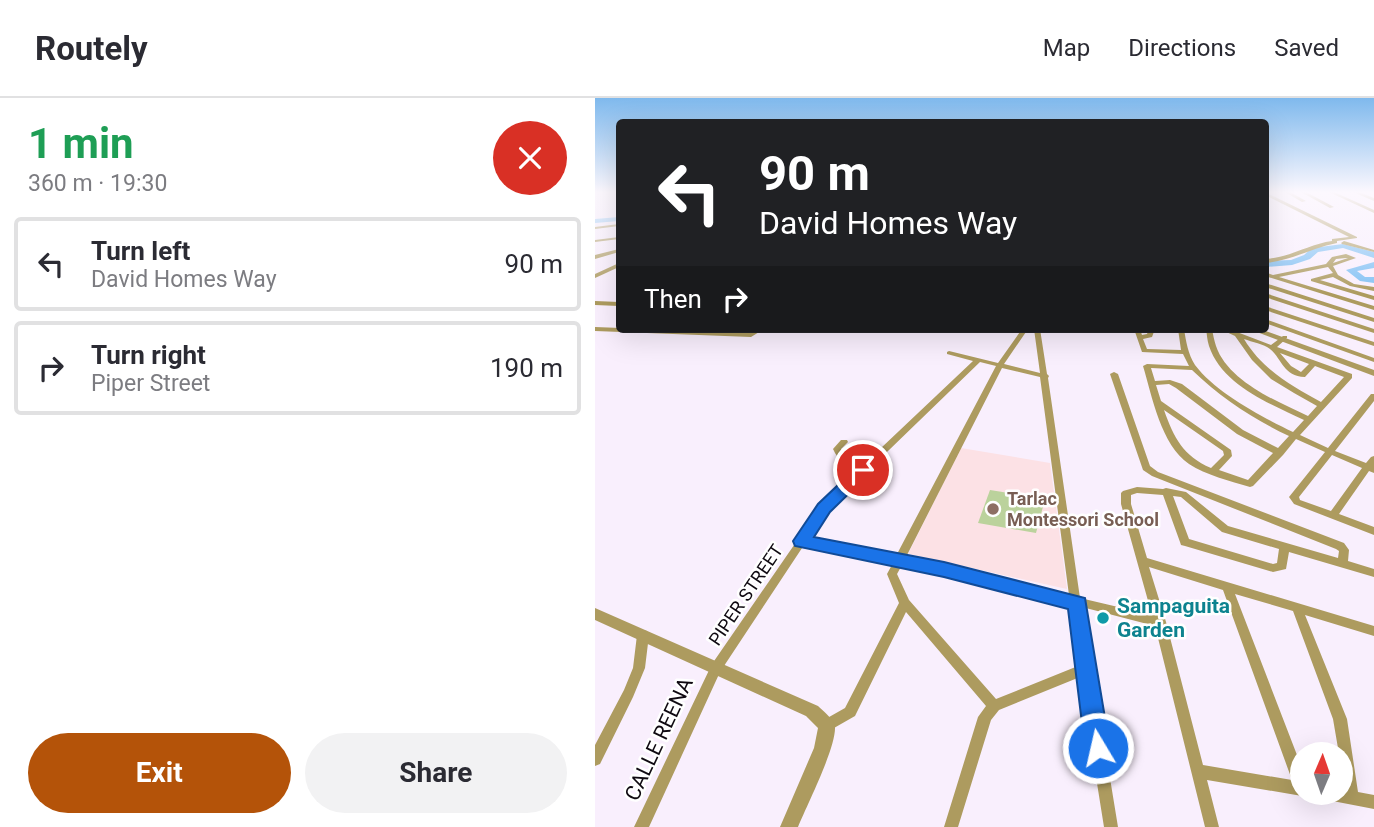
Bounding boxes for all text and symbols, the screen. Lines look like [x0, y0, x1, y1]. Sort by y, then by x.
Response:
text: Routely [35, 29, 148, 68]
text: Map [1043, 34, 1090, 62]
text: Directions [1128, 34, 1236, 62]
text: Saved [1274, 34, 1339, 62]
text: 1 min [28, 119, 134, 168]
button: close [493, 121, 567, 195]
text: 90 m [759, 145, 870, 202]
icon: left [644, 147, 735, 238]
text: 360 m · 19:30 [28, 170, 167, 197]
text: David Homes Way [759, 204, 1017, 242]
text: Turn left [91, 236, 190, 266]
icon: left [32, 245, 70, 283]
text: 90 m [505, 249, 563, 279]
text: David Homes Way [91, 266, 277, 293]
icon: right [716, 280, 754, 318]
text: Then [644, 284, 702, 314]
text: Turn right [91, 340, 206, 370]
icon: right [32, 349, 70, 387]
text: 190 m [490, 353, 563, 383]
text: Piper Street [91, 370, 210, 397]
pin [833, 440, 893, 500]
icon: arrive [844, 451, 882, 489]
place label: Tarlac Montessori School [1007, 488, 1159, 530]
marker: Tarlac Montessori School [985, 501, 1001, 517]
street label: PIPER STREET [704, 540, 787, 649]
place label: Sampaguita Garden [1117, 594, 1230, 642]
marker: Sampaguita Garden [1095, 610, 1111, 626]
street label: CALLE REENA [620, 673, 698, 804]
position arrow [1061, 711, 1135, 785]
button: Exit [28, 733, 291, 813]
button: Share [305, 733, 567, 813]
north arrow [1290, 742, 1353, 805]
map controls [1290, 742, 1353, 805]

